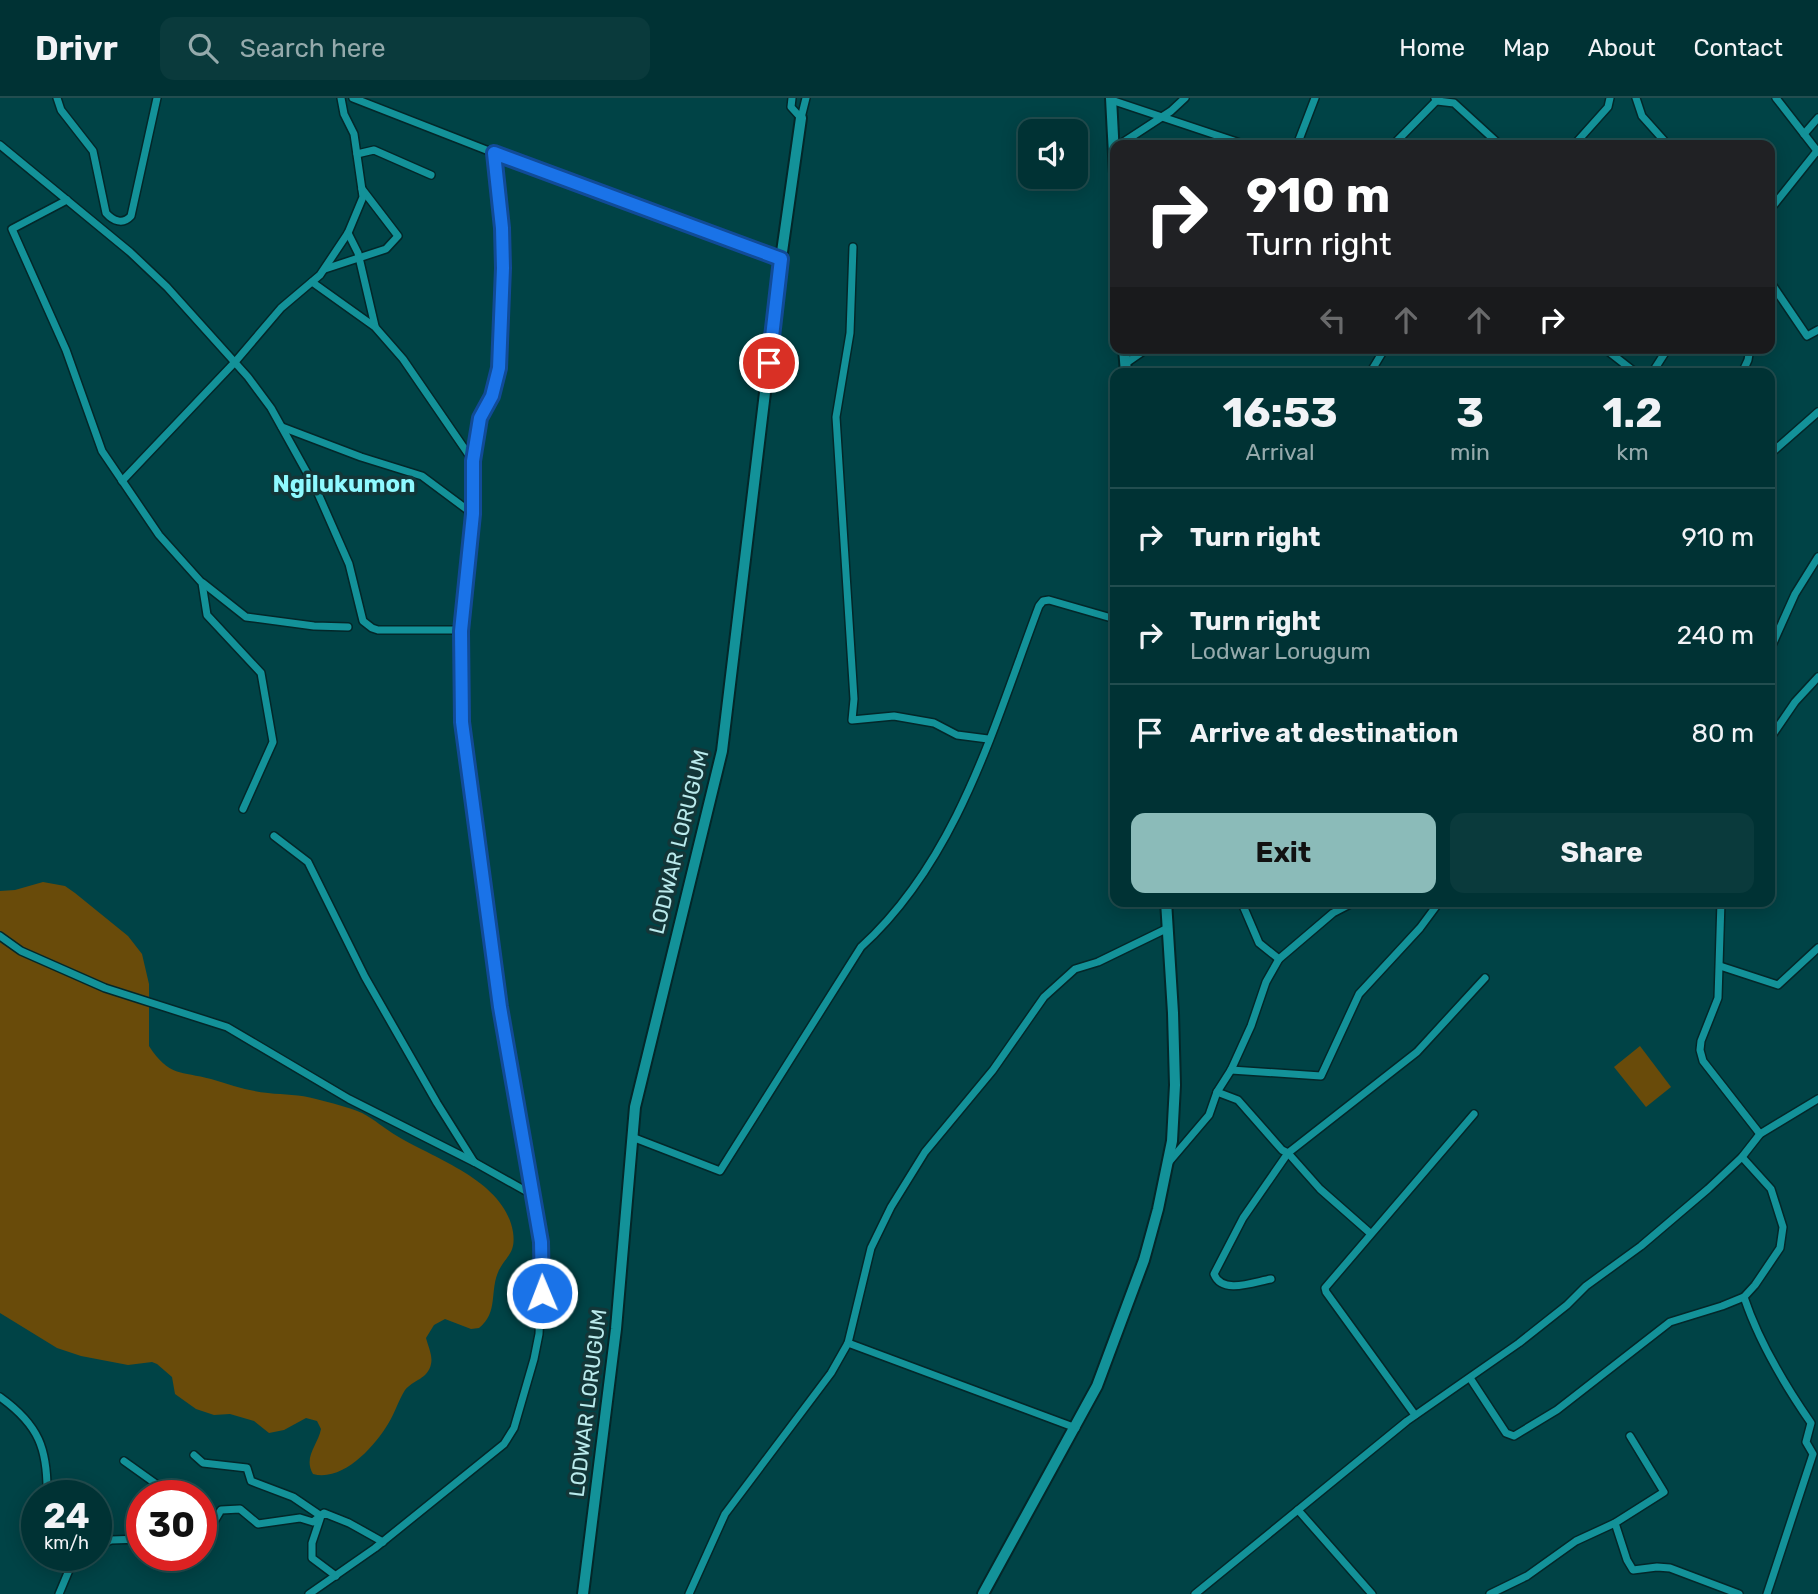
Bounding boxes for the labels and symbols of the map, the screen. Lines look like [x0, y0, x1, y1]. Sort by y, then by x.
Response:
pin [739, 333, 799, 393]
district label: Ngilukumon [272, 470, 416, 498]
street label: LODWAR LORUGUM [643, 747, 714, 937]
position arrow [505, 1256, 579, 1330]
street label: LODWAR LORUGUM [564, 1307, 611, 1498]
speed limit sign: 30 [126, 1480, 217, 1571]

